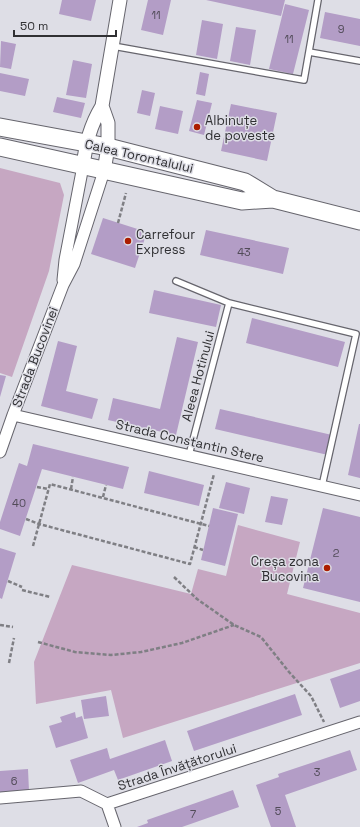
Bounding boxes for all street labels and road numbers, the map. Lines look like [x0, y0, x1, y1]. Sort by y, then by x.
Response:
street label: Calea Torontalului [83, 135, 195, 177]
street label: Strada Bucovinei [8, 304, 62, 410]
street label: Aleea Hotinului [178, 329, 218, 423]
street label: Strada Constantin Stere [114, 416, 266, 466]
street label: Strada Învățătorului [115, 740, 239, 794]

